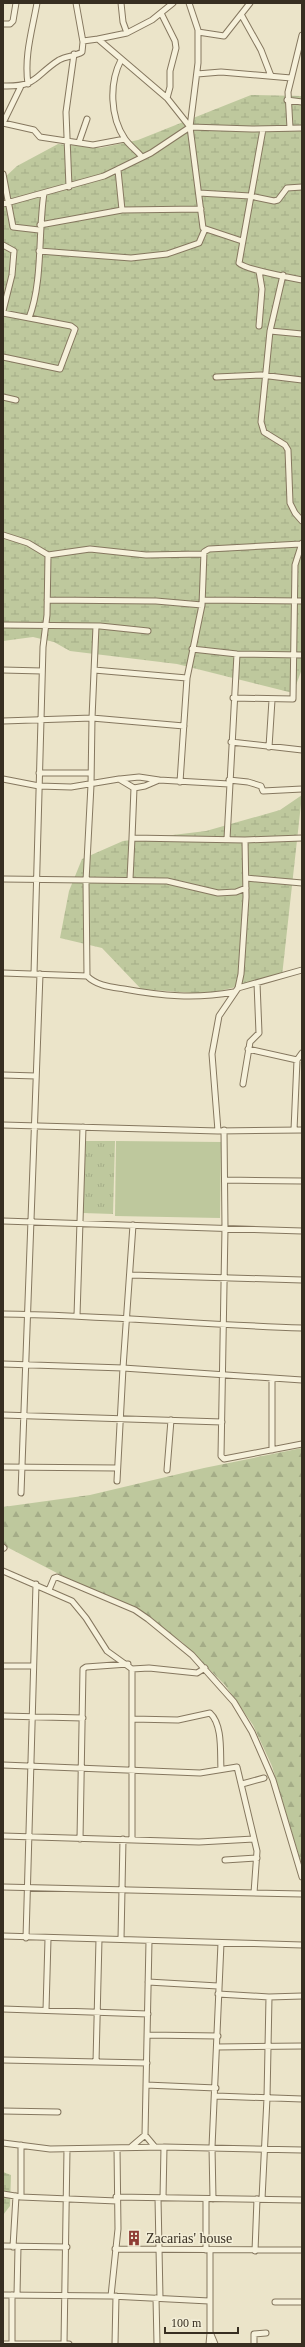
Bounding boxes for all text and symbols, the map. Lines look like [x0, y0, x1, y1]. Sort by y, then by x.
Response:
building icon: Zacarias' house [125, 2229, 143, 2247]
place label: Zacarias' house [146, 2231, 232, 2246]
scale bar [165, 2309, 238, 2335]
text: 100 m [171, 2316, 202, 2330]

